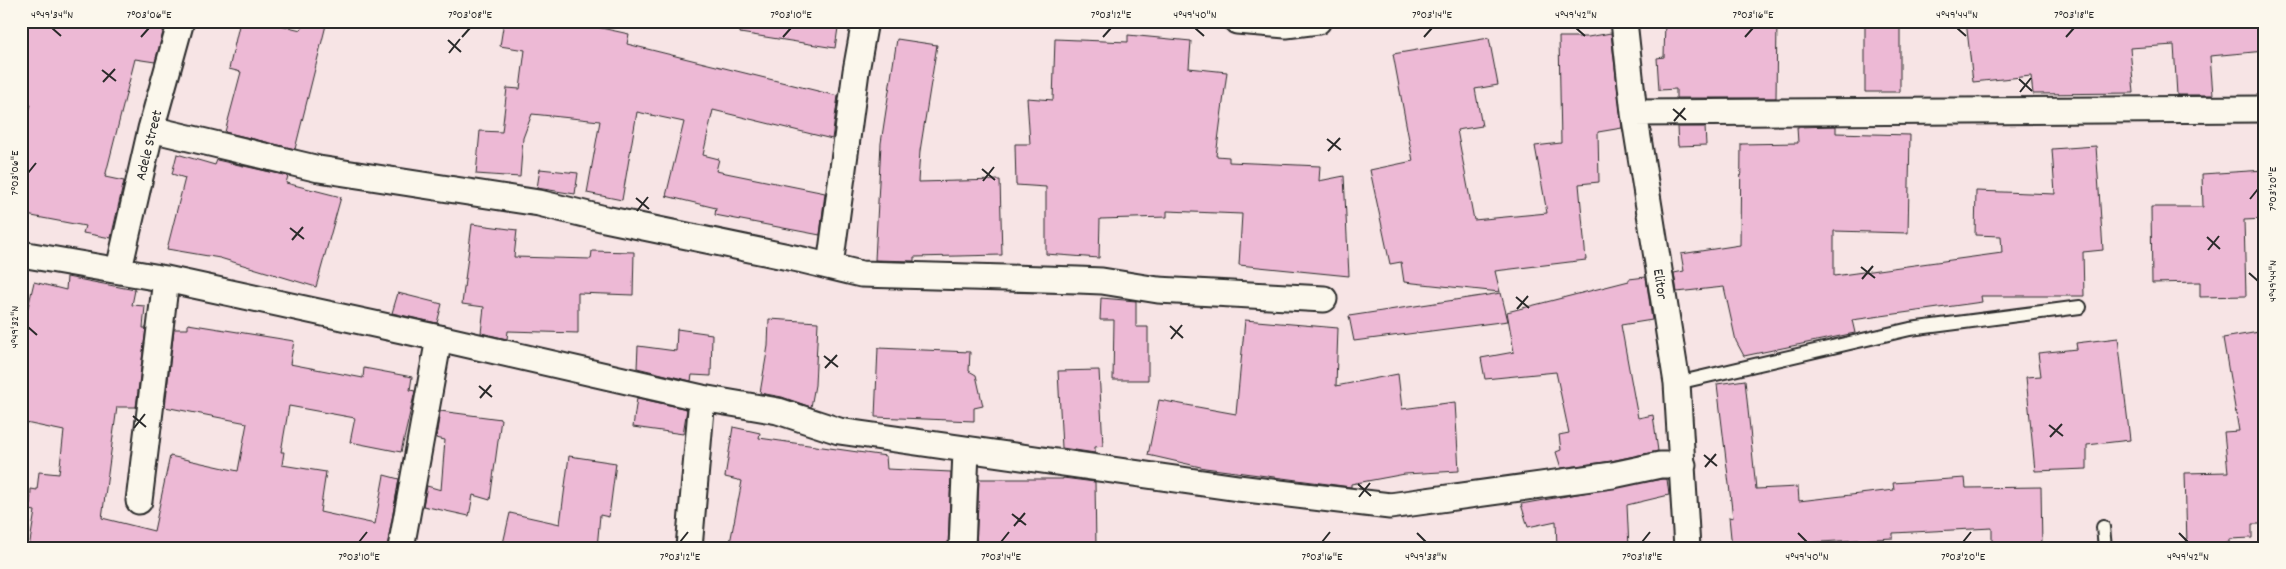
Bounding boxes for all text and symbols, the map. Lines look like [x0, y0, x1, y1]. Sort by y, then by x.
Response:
text: 4°49'34"N [31, 7, 73, 24]
text: 7°03'06"E [127, 7, 172, 24]
text: 7°03'08"E [448, 7, 492, 24]
text: 7°03'10"E [770, 7, 812, 24]
text: 7°03'12"E [1091, 7, 1132, 24]
text: 4°49'40"N [1173, 7, 1217, 24]
text: 7°03'14"E [1412, 7, 1453, 24]
text: 4°49'42"N [1555, 7, 1597, 24]
text: 7°03'16"E [1733, 7, 1774, 24]
text: 4°49'44"N [1936, 7, 1978, 24]
text: 7°03'18"E [2054, 7, 2094, 24]
street label: Adele Street [131, 108, 169, 183]
text: 7°03'06"E [7, 150, 24, 195]
text: 7°03'20"E [2265, 166, 2282, 211]
text: 4°49'44"N [2265, 260, 2282, 302]
street label: Elitor [1646, 267, 1672, 302]
text: 4°49'32"N [7, 306, 24, 348]
text: 7°03'10"E [338, 549, 380, 566]
text: 7°03'12"E [660, 549, 701, 566]
text: 7°03'14"E [981, 549, 1022, 566]
text: 7°03'16"E [1302, 549, 1343, 566]
text: 4°49'38"N [1405, 549, 1447, 566]
text: 7°03'18"E [1622, 549, 1662, 566]
text: 4°49'40"N [1785, 549, 1829, 566]
text: 7°03'20"E [1941, 549, 1986, 566]
text: 4°49'42"N [2167, 549, 2209, 566]

